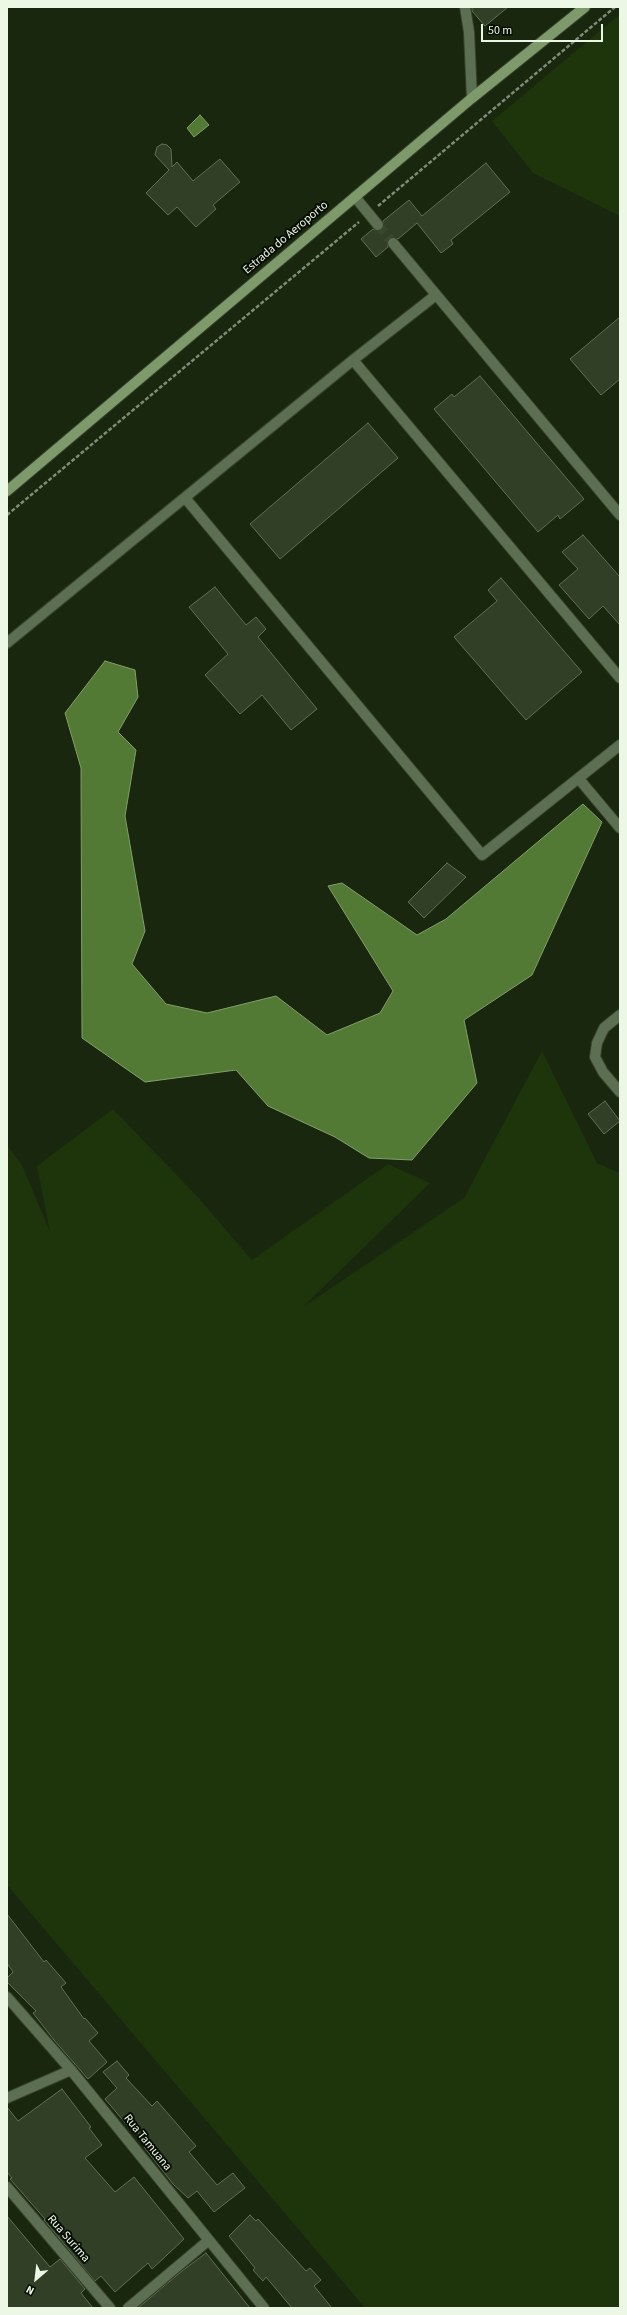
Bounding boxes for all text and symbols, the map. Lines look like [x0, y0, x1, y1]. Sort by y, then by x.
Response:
scale bar [483, 16, 605, 42]
text: 50 m [488, 22, 512, 39]
street label: Estrada do Aeroporto [241, 198, 331, 278]
street label: Rua Tamuana [120, 2112, 174, 2174]
street label: Rua Surima [44, 2212, 92, 2266]
north arrow [16, 2259, 56, 2299]
text: N [23, 2282, 37, 2298]

